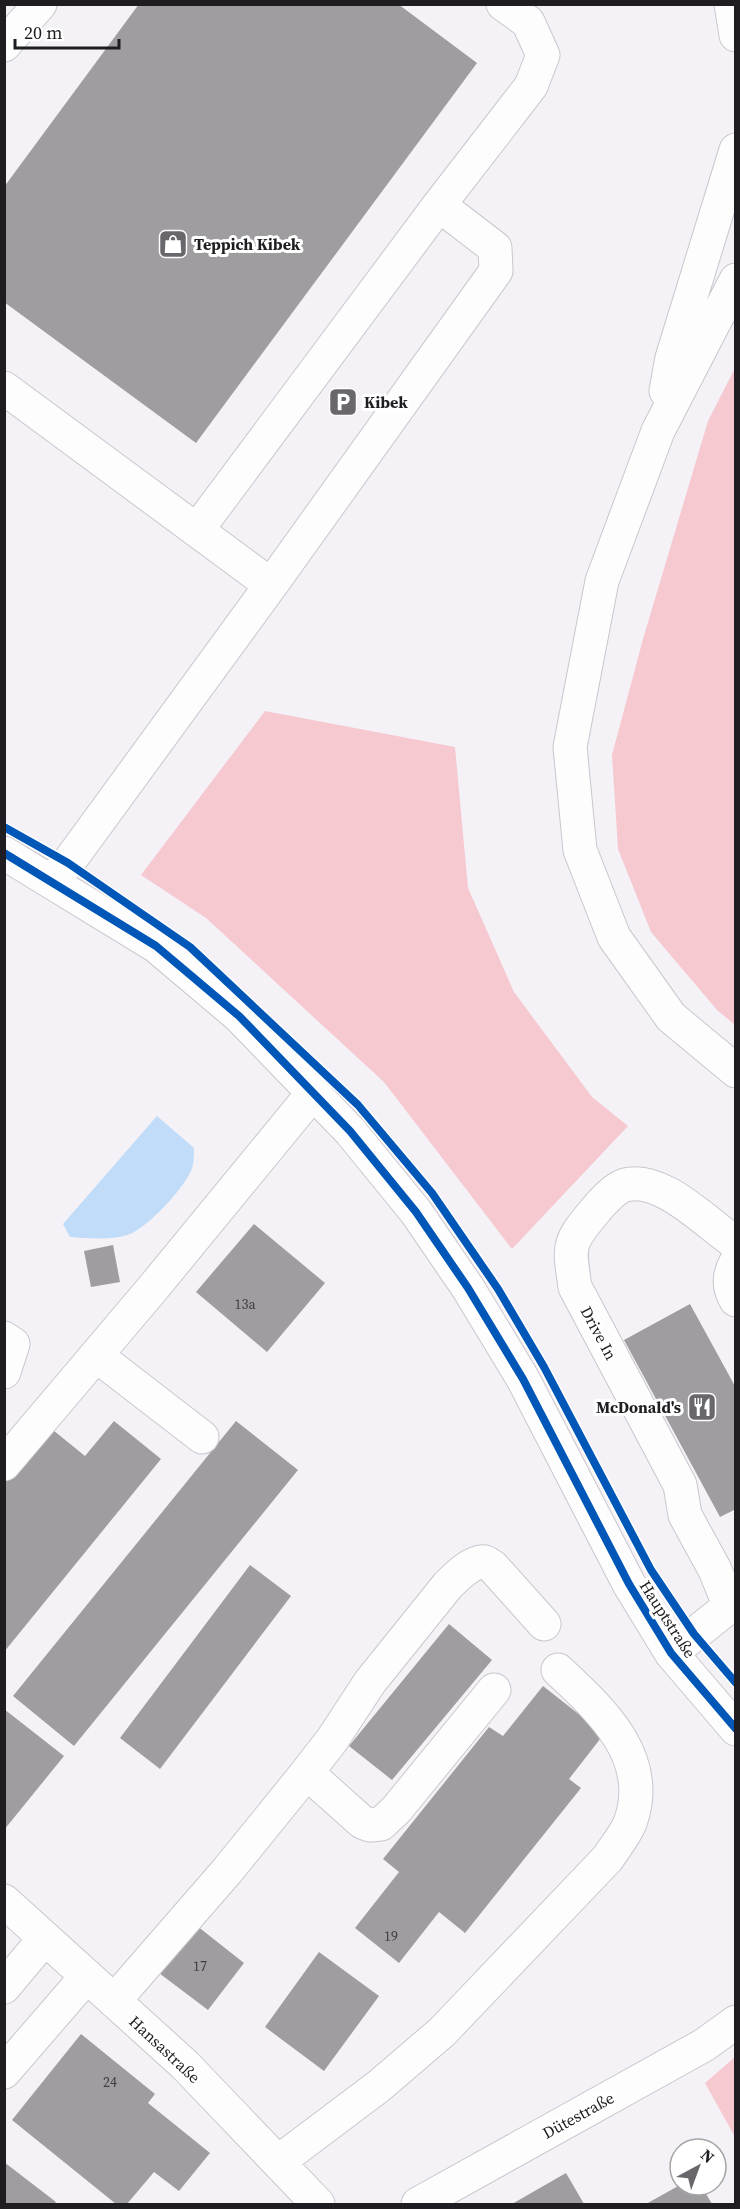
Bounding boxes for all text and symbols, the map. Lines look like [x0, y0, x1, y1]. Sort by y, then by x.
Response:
scale bar [15, 12, 118, 50]
text: 20 m [24, 20, 62, 45]
shop icon: Teppich Kibek [157, 228, 189, 260]
place label: Teppich Kibek [194, 233, 301, 255]
parking icon: Kibek [327, 386, 359, 418]
place label: Kibek [364, 391, 408, 413]
house number: 13a [234, 1294, 256, 1314]
street label: Drive In [576, 1302, 622, 1364]
restaurant icon: McDonald's [686, 1391, 718, 1423]
place label: McDonald's [596, 1396, 681, 1418]
street label: Hauptstraße [635, 1576, 701, 1662]
house number: 19 [384, 1926, 398, 1946]
house number: 17 [193, 1956, 207, 1976]
street label: Hansastraße [125, 2010, 205, 2088]
house number: 24 [103, 2072, 117, 2092]
street label: Dütestraße [538, 2086, 618, 2144]
north arrow [668, 2137, 728, 2197]
text: N [696, 2144, 720, 2168]

